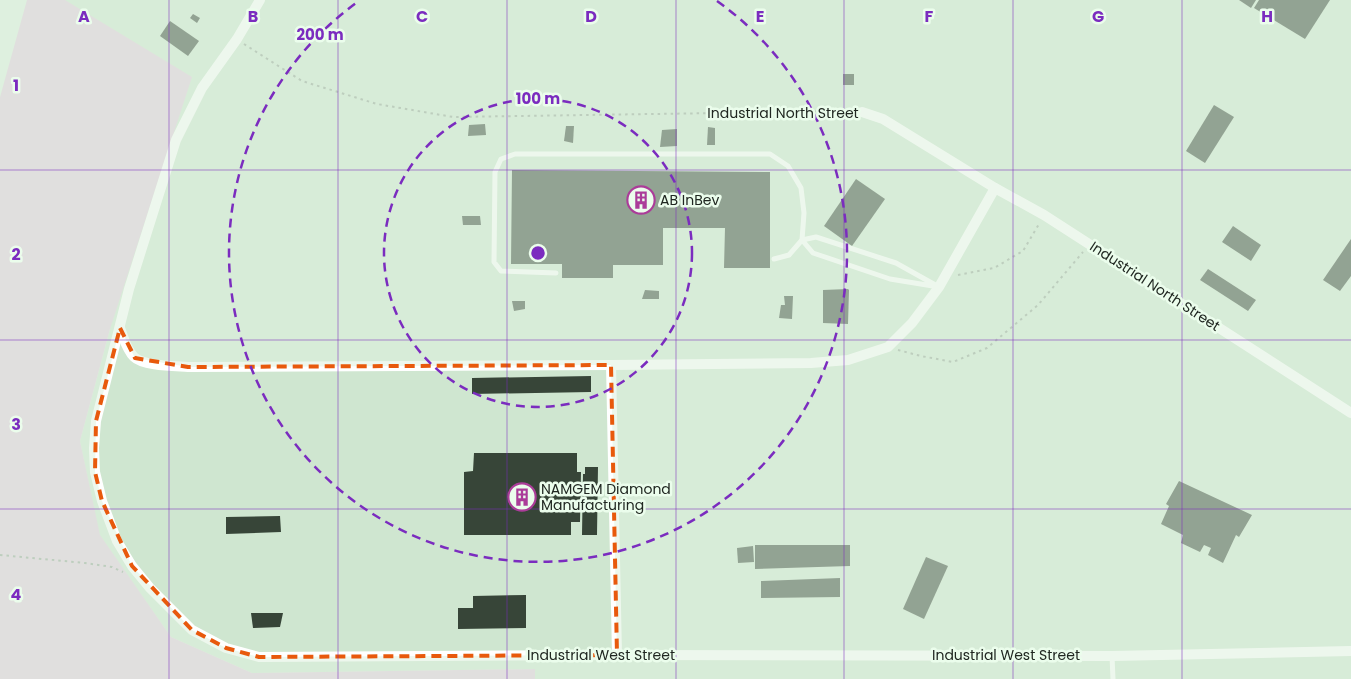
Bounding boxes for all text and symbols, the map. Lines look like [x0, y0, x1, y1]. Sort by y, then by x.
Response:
text: A [78, 5, 90, 28]
text: B [248, 5, 258, 28]
text: C [416, 5, 428, 28]
text: D [585, 5, 597, 28]
text: E [756, 5, 764, 28]
text: F [925, 5, 934, 28]
text: G [1092, 5, 1104, 28]
text: H [1261, 5, 1273, 28]
text: 200 m [296, 24, 344, 45]
text: 1 [13, 74, 19, 97]
text: 100 m [516, 88, 560, 109]
street label: Industrial North Street [707, 103, 859, 123]
building icon: AB InBev [626, 185, 656, 215]
place label: AB InBev [660, 190, 719, 210]
street label: Industrial North Street [1086, 236, 1224, 336]
text: 2 [11, 243, 21, 266]
centre of rings [529, 244, 547, 262]
text: 3 [11, 413, 21, 436]
place label: NAMGEM Diamond Manufacturing [541, 479, 671, 515]
building icon: NAMGEM Diamond Manufacturing [507, 482, 537, 512]
text: 4 [11, 583, 22, 606]
street label: Industrial West Street [527, 645, 675, 665]
street label: Industrial West Street [932, 645, 1080, 665]

